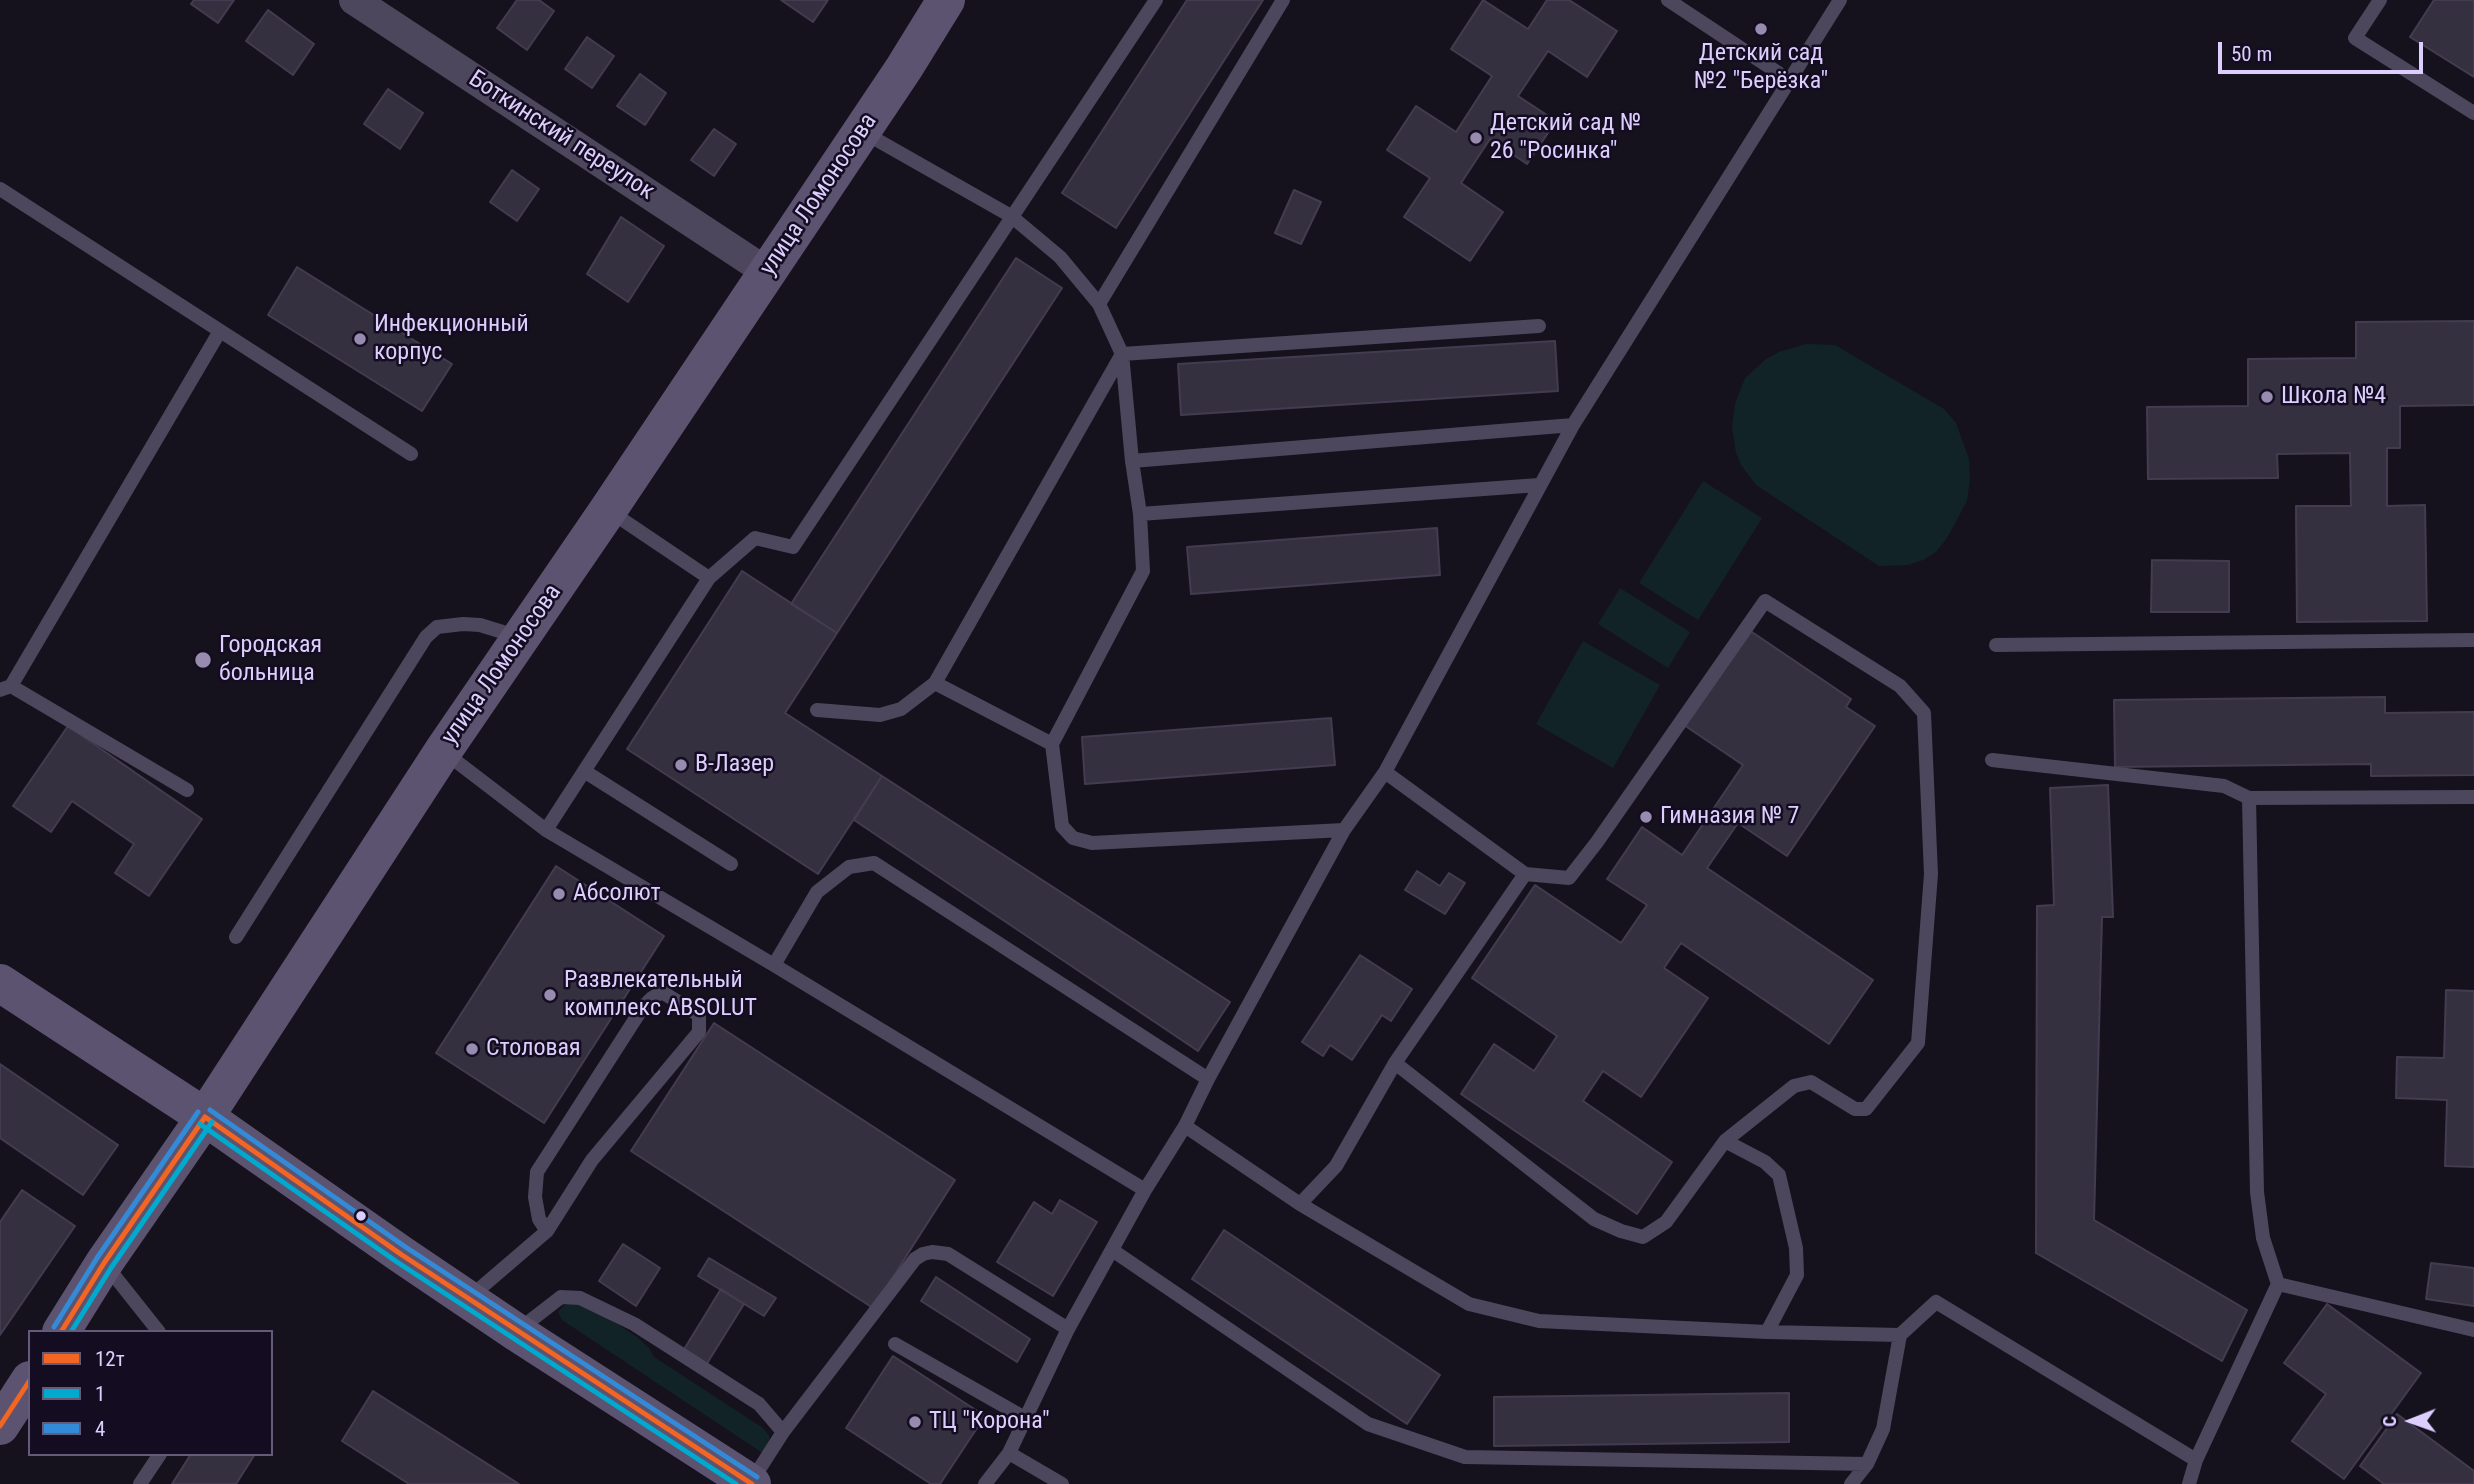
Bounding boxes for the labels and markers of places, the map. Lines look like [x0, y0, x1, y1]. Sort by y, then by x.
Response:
marker: Детский сад №2 "Берёзка" [1753, 21, 1769, 37]
place label: Детский сад №2 "Берёзка" [1694, 40, 1828, 96]
place label: Детский сад № 26 "Росинка" [1490, 110, 1641, 166]
marker: Детский сад № 26 "Росинка" [1468, 130, 1484, 146]
place label: Инфекционный корпус [374, 311, 529, 367]
marker: Инфекционный корпус [352, 331, 368, 347]
place label: Школа №4 [2281, 383, 2386, 411]
marker: Школа №4 [2259, 389, 2275, 405]
place label: Городская больница [219, 632, 322, 688]
marker: Городская больница [193, 650, 213, 670]
place label: В-Лазер [695, 751, 774, 779]
marker: В-Лазер [673, 757, 689, 773]
place label: Гимназия № 7 [1660, 803, 1799, 831]
marker: Гимназия № 7 [1638, 809, 1654, 825]
place label: Абсолют [573, 880, 661, 908]
marker: Абсолют [551, 886, 567, 902]
place label: Развлекательный комплекс ABSOLUT [564, 967, 757, 1023]
marker: Развлекательный комплекс ABSOLUT [542, 987, 558, 1003]
place label: Столовая [486, 1035, 581, 1063]
marker: Столовая [464, 1041, 480, 1057]
unlabelled marker [354, 1209, 368, 1223]
place label: ТЦ "Корона" [929, 1408, 1050, 1436]
marker: ТЦ "Корона" [907, 1414, 923, 1430]

